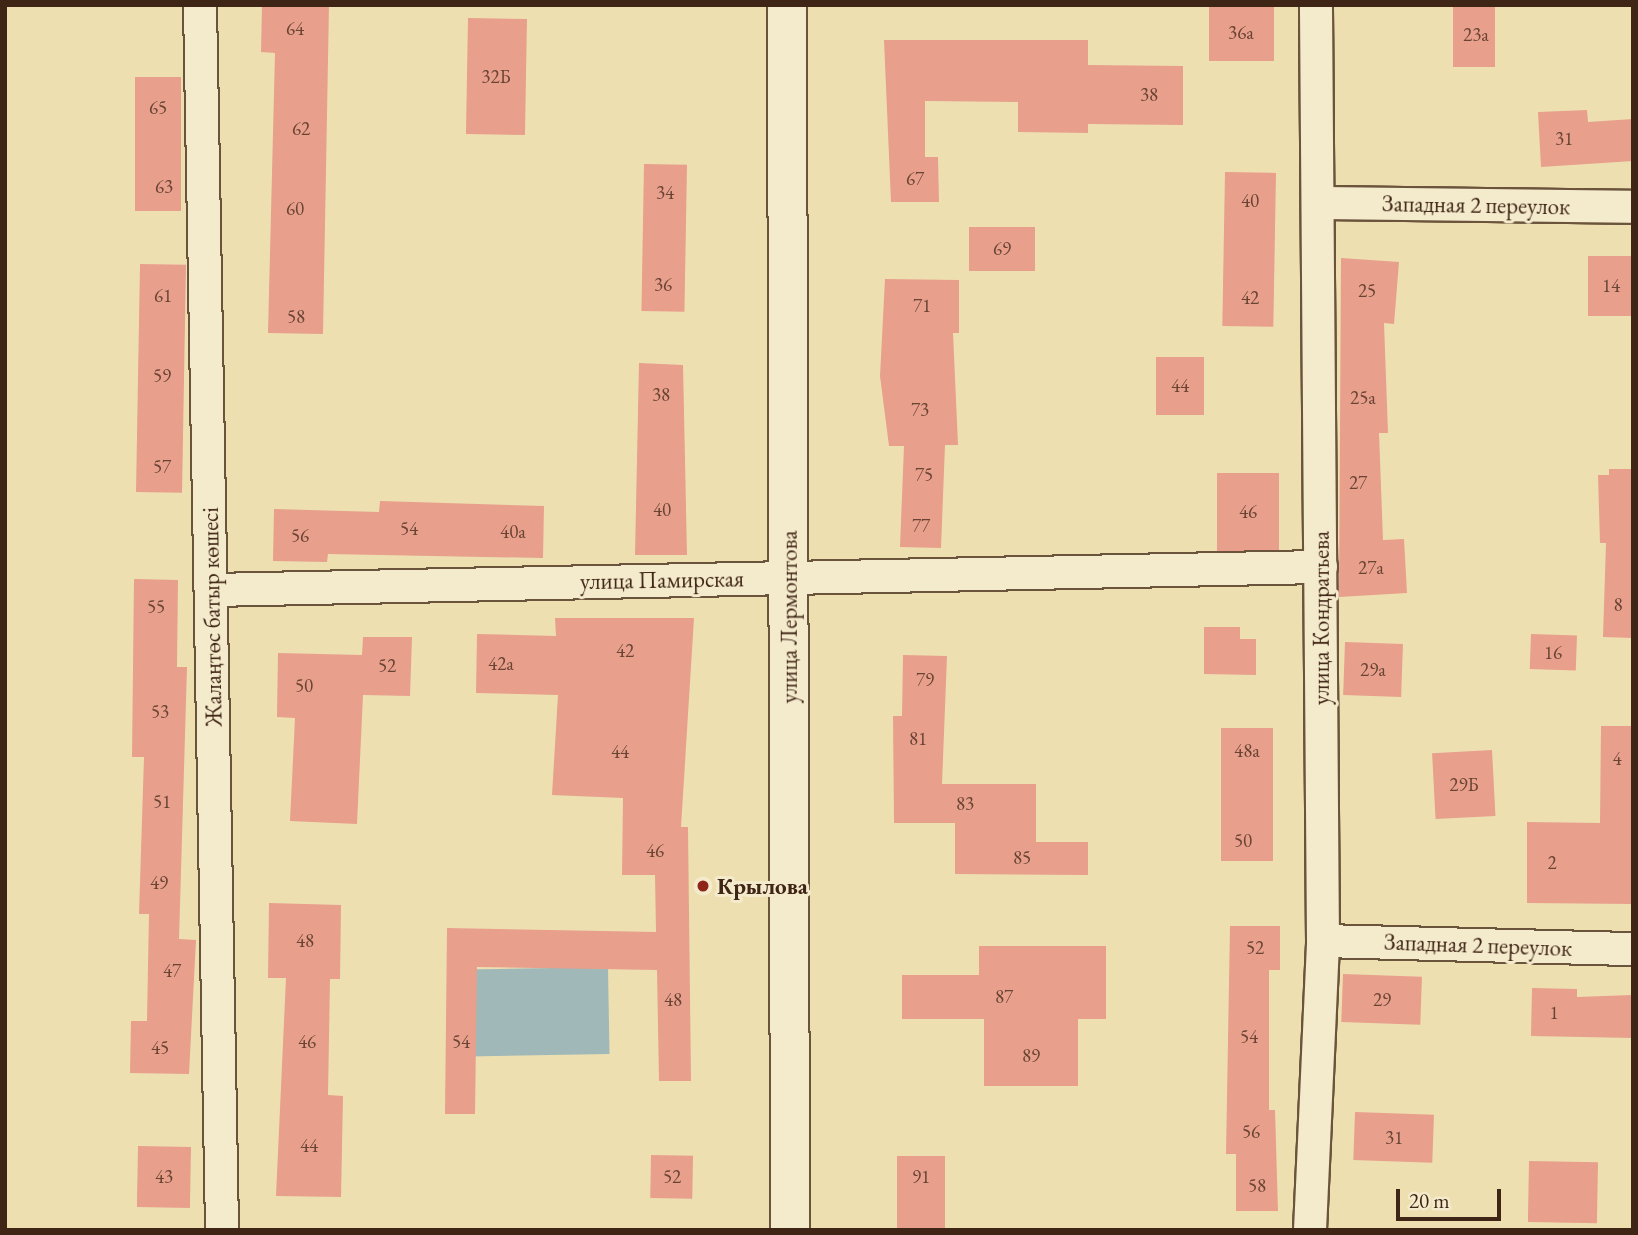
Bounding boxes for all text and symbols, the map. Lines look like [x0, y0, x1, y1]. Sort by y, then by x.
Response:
house number: 64 [286, 18, 304, 40]
house number: 36а [1228, 22, 1254, 44]
house number: 23а [1463, 24, 1489, 46]
house number: 32Б [481, 66, 511, 88]
house number: 38 [1140, 84, 1158, 106]
house number: 65 [149, 97, 167, 119]
house number: 62 [292, 118, 310, 140]
house number: 31 [1555, 128, 1573, 150]
house number: 67 [906, 168, 924, 190]
house number: 63 [155, 176, 173, 198]
house number: 34 [656, 182, 674, 204]
house number: 40 [1241, 190, 1259, 212]
street label: Западная 2 переулок [1382, 190, 1570, 220]
house number: 60 [286, 198, 304, 220]
house number: 69 [993, 238, 1011, 260]
house number: 36 [654, 274, 672, 296]
house number: 14 [1602, 275, 1620, 297]
house number: 25 [1358, 280, 1376, 302]
house number: 61 [154, 285, 172, 307]
house number: 42 [1241, 287, 1259, 309]
house number: 71 [913, 295, 931, 317]
house number: 58 [287, 306, 305, 328]
house number: 59 [153, 365, 171, 387]
house number: 44 [1171, 375, 1189, 397]
house number: 38 [652, 384, 670, 406]
house number: 25а [1350, 387, 1376, 409]
house number: 73 [911, 399, 929, 421]
house number: 57 [153, 456, 171, 478]
house number: 75 [915, 464, 933, 486]
house number: 27 [1349, 472, 1367, 494]
house number: 40 [653, 499, 671, 521]
house number: 46 [1239, 501, 1257, 523]
street label: Жалаңтөс батыр көшесі [196, 507, 228, 727]
house number: 77 [912, 515, 930, 537]
house number: 54 [400, 518, 418, 540]
house number: 40а [500, 521, 526, 543]
house number: 56 [291, 525, 309, 547]
street label: улица Лермонтова [775, 531, 803, 703]
street label: улица Кондратьева [1307, 531, 1335, 705]
house number: 27а [1358, 557, 1384, 579]
street label: улица Памирская [580, 565, 744, 595]
house number: 8 [1613, 594, 1623, 616]
house number: 55 [147, 596, 165, 618]
house number: 42 [616, 640, 634, 662]
house number: 16 [1544, 642, 1562, 664]
house number: 42а [488, 653, 514, 675]
house number: 52 [378, 655, 396, 677]
house number: 29а [1360, 659, 1386, 681]
house number: 79 [916, 669, 934, 691]
house number: 50 [295, 675, 313, 697]
house number: 53 [151, 701, 169, 723]
house number: 81 [909, 728, 927, 750]
house number: 48а [1234, 740, 1260, 762]
house number: 44 [611, 741, 629, 763]
house number: 4 [1612, 748, 1622, 770]
house number: 29Б [1449, 774, 1479, 796]
house number: 51 [153, 791, 171, 813]
house number: 83 [956, 793, 974, 815]
house number: 50 [1234, 830, 1252, 852]
house number: 46 [646, 840, 664, 862]
house number: 85 [1013, 847, 1031, 869]
house number: 2 [1547, 852, 1557, 874]
house number: 49 [150, 872, 168, 894]
place label: Крылова [717, 872, 808, 900]
marker: Крылова [695, 878, 711, 894]
street label: Западная 2 переулок [1383, 928, 1573, 962]
house number: 48 [296, 930, 314, 952]
house number: 52 [1246, 937, 1264, 959]
house number: 47 [163, 960, 181, 982]
house number: 87 [995, 986, 1013, 1008]
house number: 48 [664, 989, 682, 1011]
house number: 29 [1373, 989, 1391, 1011]
house number: 1 [1549, 1002, 1559, 1024]
house number: 54 [1240, 1026, 1258, 1048]
house number: 46 [298, 1031, 316, 1053]
house number: 54 [452, 1031, 470, 1053]
house number: 45 [151, 1037, 169, 1059]
house number: 89 [1022, 1045, 1040, 1067]
house number: 56 [1242, 1121, 1260, 1143]
house number: 31 [1385, 1127, 1403, 1149]
house number: 44 [300, 1135, 318, 1157]
house number: 43 [155, 1166, 173, 1188]
house number: 52 [663, 1166, 681, 1188]
house number: 91 [912, 1166, 930, 1188]
house number: 58 [1248, 1175, 1266, 1197]
scale bar [1400, 1176, 1505, 1220]
text: 20 m [1409, 1187, 1450, 1214]

